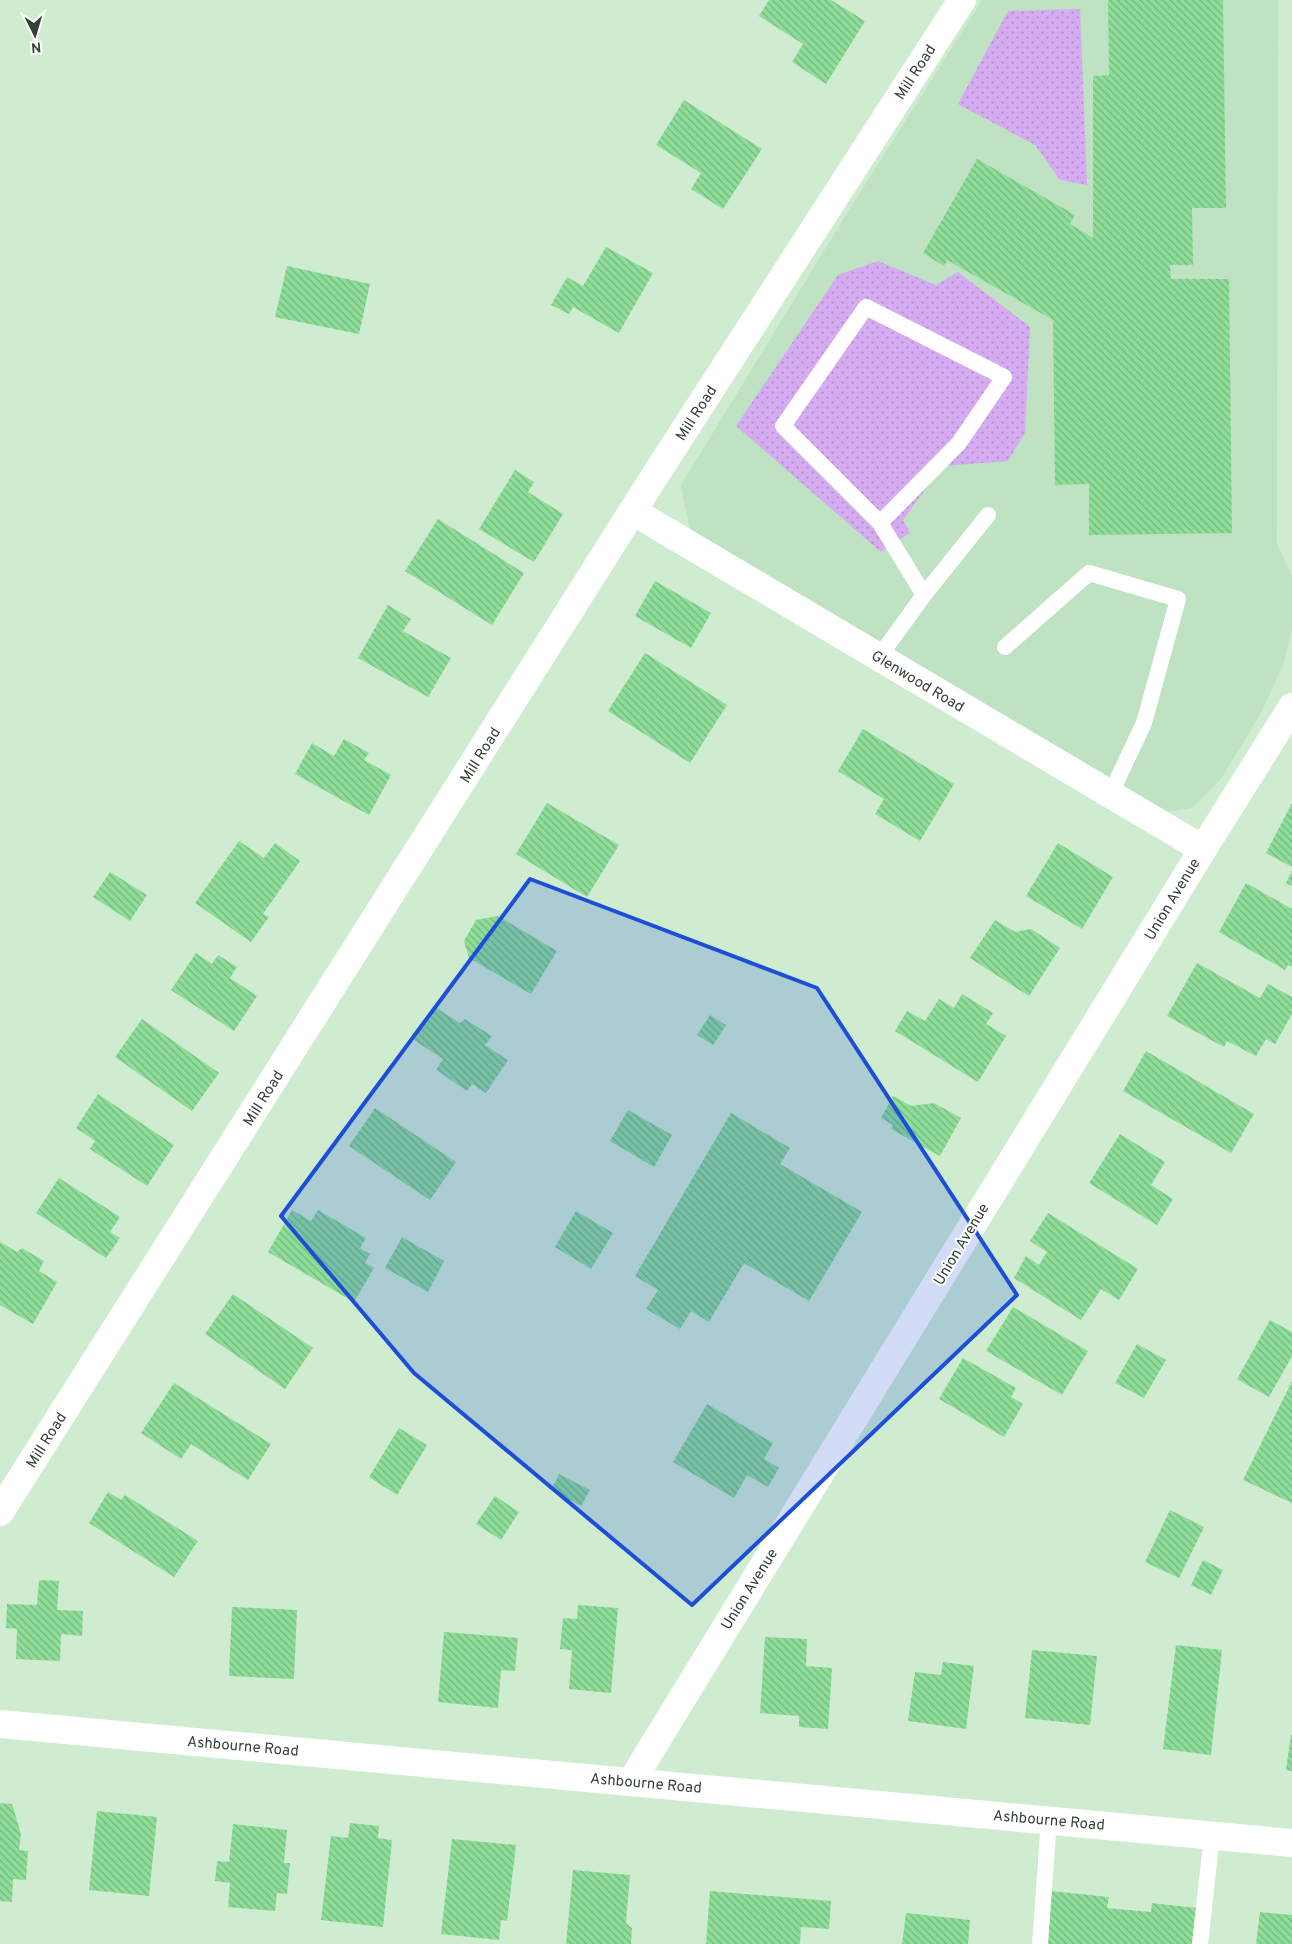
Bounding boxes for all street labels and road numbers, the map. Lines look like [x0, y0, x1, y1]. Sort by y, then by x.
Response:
street label: Mill Road [891, 42, 941, 104]
street label: Mill Road [672, 383, 722, 445]
street label: Glenwood Road [867, 647, 967, 718]
street label: Mill Road [457, 724, 506, 787]
street label: Union Avenue [1141, 855, 1205, 944]
street label: Mill Road [240, 1067, 289, 1130]
street label: Union Avenue [930, 1200, 994, 1289]
street label: Mill Road [23, 1409, 72, 1472]
street label: Union Avenue [718, 1546, 783, 1634]
street label: Ashbourne Road [186, 1733, 299, 1762]
street label: Ashbourne Road [589, 1770, 702, 1799]
street label: Ashbourne Road [992, 1807, 1105, 1836]

